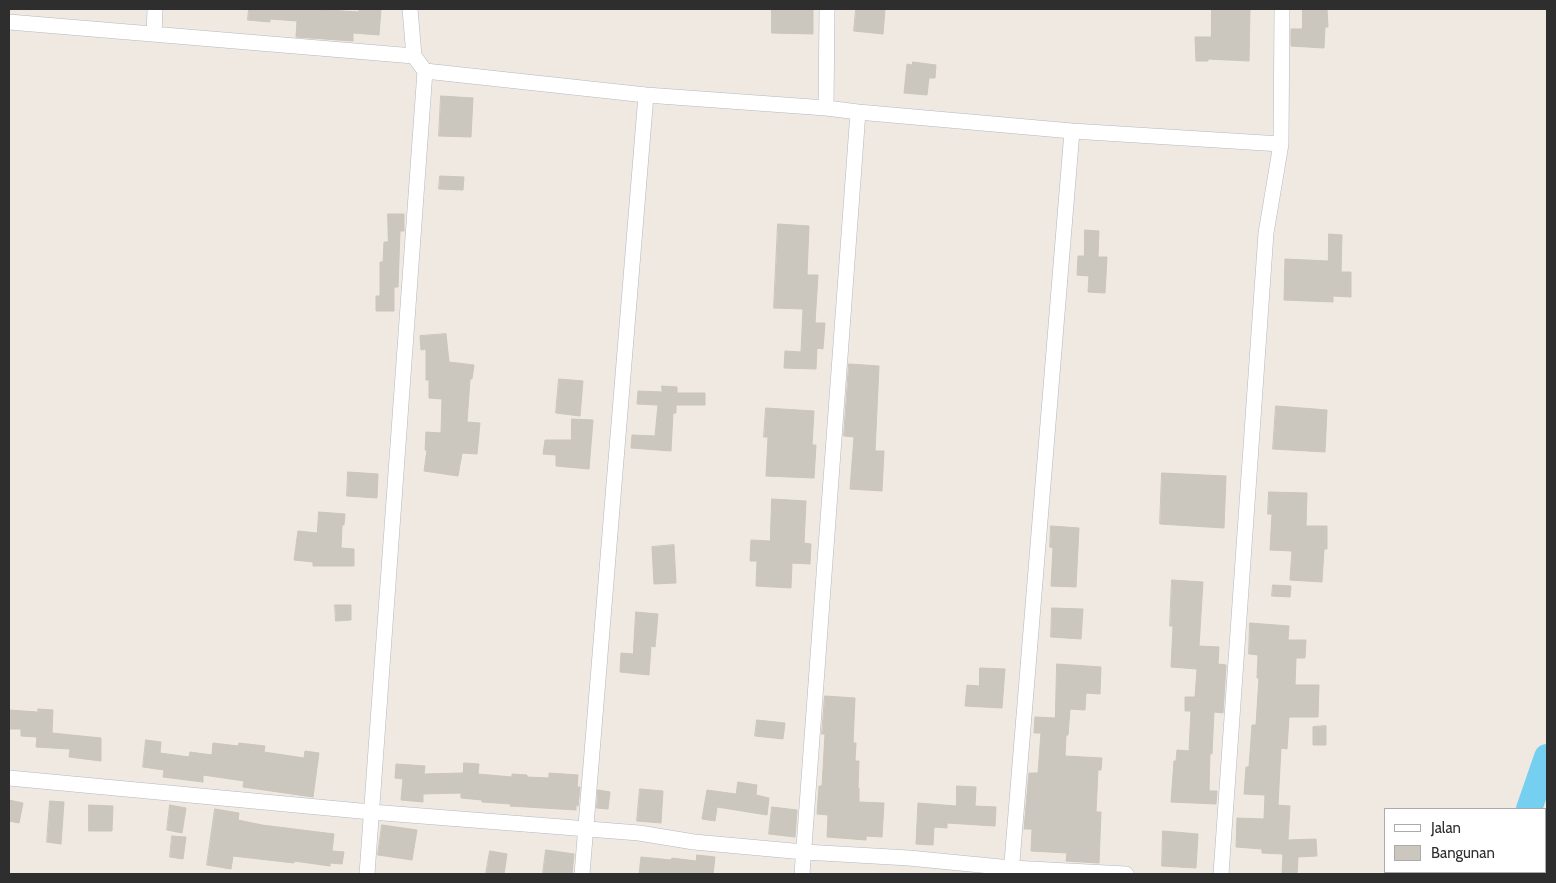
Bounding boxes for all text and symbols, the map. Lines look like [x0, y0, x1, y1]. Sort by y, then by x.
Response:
legend [1384, 808, 1546, 873]
text: Jalan [1431, 819, 1461, 837]
text: Bangunan [1431, 844, 1495, 862]

